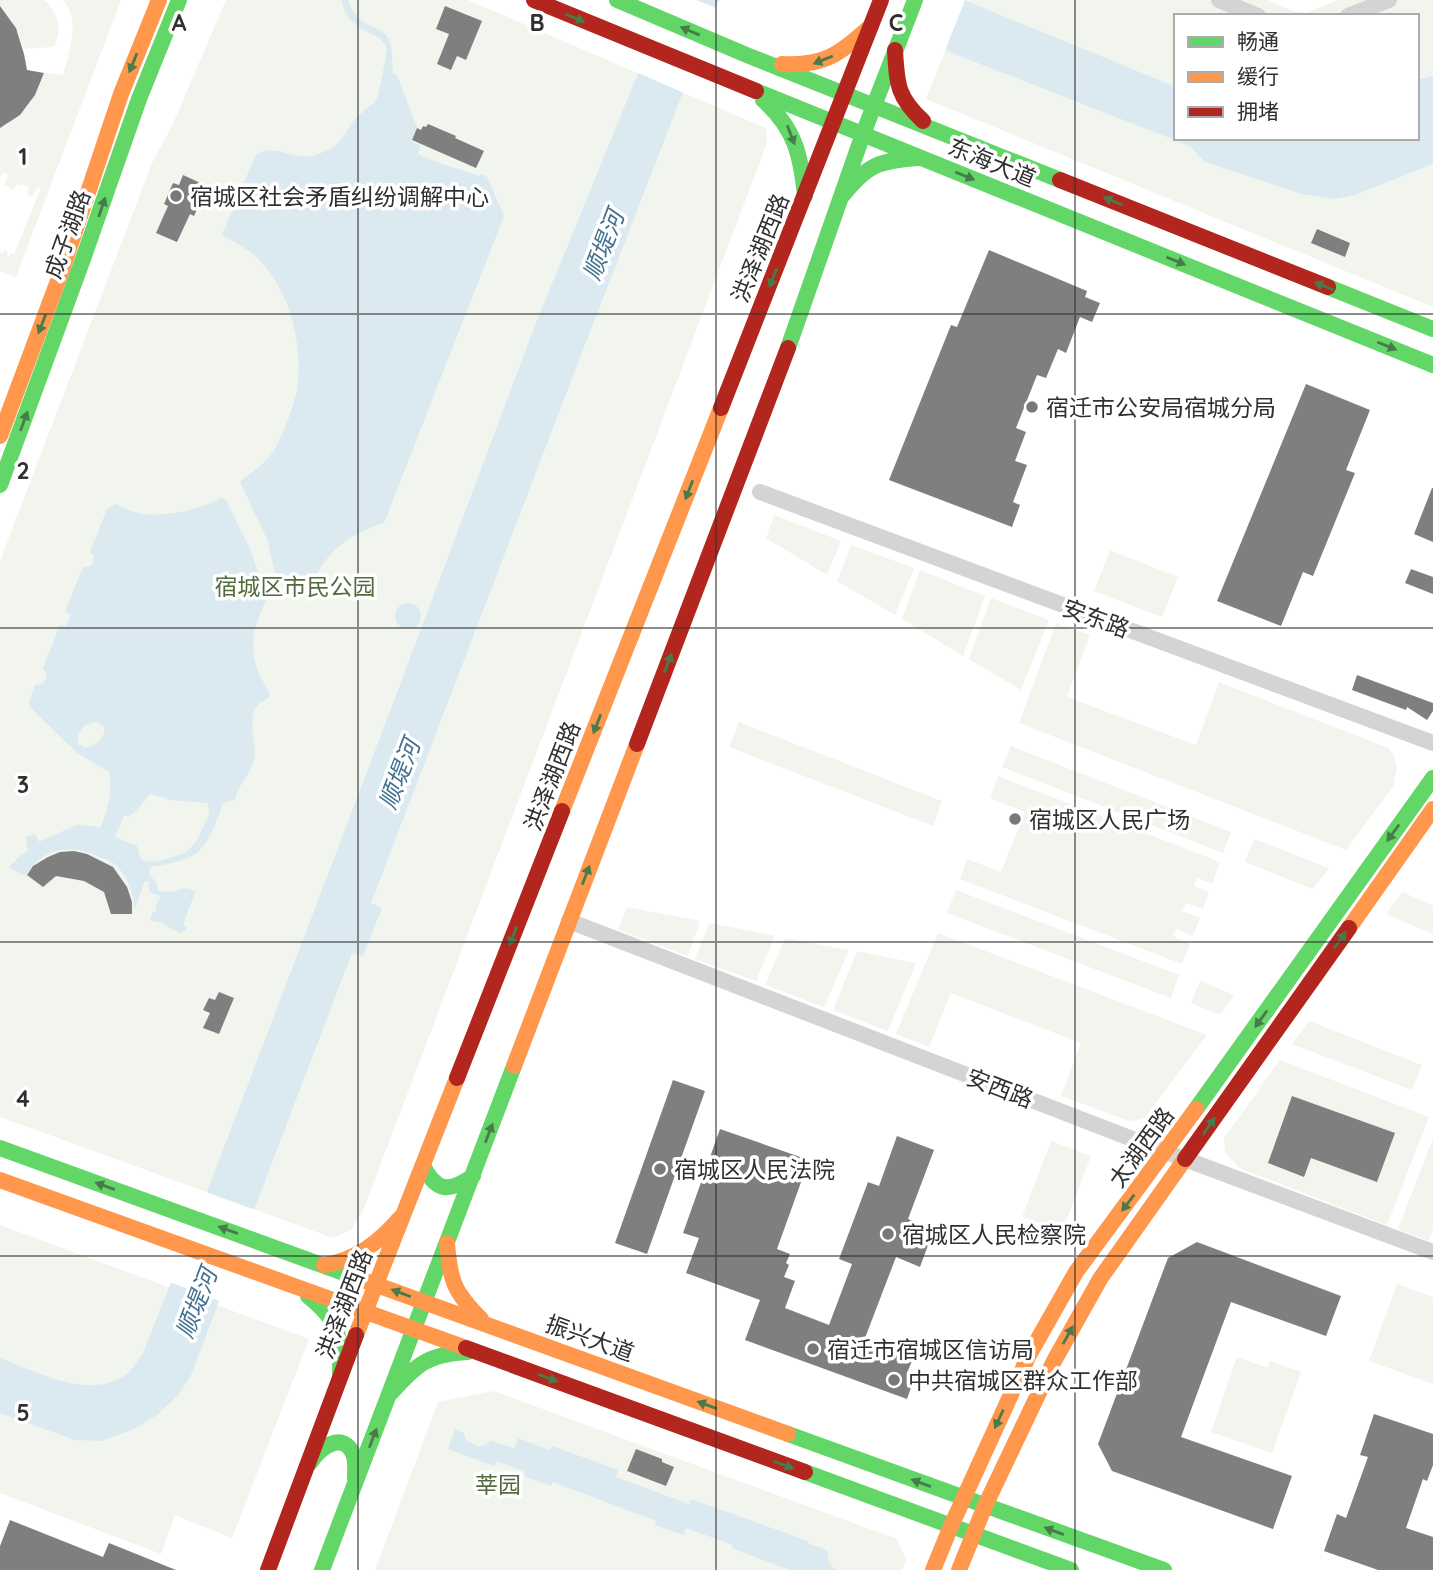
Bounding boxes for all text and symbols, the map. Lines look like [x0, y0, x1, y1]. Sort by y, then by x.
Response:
text: A [172, 8, 187, 37]
text: B [529, 8, 545, 37]
text: C [889, 8, 903, 37]
one-way arrow [565, 12, 586, 23]
legend [1174, 14, 1419, 140]
one-way arrow [680, 25, 700, 37]
text: 畅通 [1237, 28, 1279, 54]
one-way arrow [128, 53, 139, 74]
one-way arrow [812, 54, 833, 65]
text: 缓行 [1237, 63, 1279, 89]
text: 拥堵 [1237, 98, 1279, 124]
one-way arrow [786, 125, 797, 146]
street label: 东海大道 [944, 131, 1040, 193]
text: 1 [19, 142, 27, 171]
one-way arrow [955, 170, 976, 181]
place label: 宿城区社会矛盾纠纷调解中心 [190, 182, 489, 211]
street label: 成子湖路 [38, 186, 96, 282]
marker: 宿城区社会矛盾纠纷调解中心 [168, 188, 184, 204]
street label: 洪泽湖西路 [725, 189, 795, 307]
one-way arrow [1102, 196, 1123, 207]
one-way arrow [96, 197, 107, 218]
water label: 顺堤河 [576, 202, 631, 284]
one-way arrow [1166, 255, 1187, 266]
one-way arrow [767, 268, 778, 289]
one-way arrow [1313, 280, 1334, 291]
one-way arrow [36, 314, 47, 335]
one-way arrow [1377, 341, 1398, 352]
place label: 宿迁市公安局宿城分局 [1046, 393, 1276, 422]
marker: 宿迁市公安局宿城分局 [1024, 399, 1040, 415]
one-way arrow [18, 410, 29, 431]
text: 2 [16, 456, 30, 485]
one-way arrow [684, 479, 695, 500]
park label: 宿城区市民公园 [215, 572, 376, 601]
street label: 安东路 [1059, 593, 1133, 643]
one-way arrow [663, 652, 674, 673]
one-way arrow [591, 714, 602, 735]
street label: 洪泽湖西路 [518, 717, 586, 835]
water label: 顺堤河 [372, 731, 427, 813]
text: 3 [17, 770, 29, 799]
place label: 宿城区人民广场 [1029, 805, 1190, 834]
marker: 宿城区人民广场 [1007, 811, 1023, 827]
one-way arrow [1386, 824, 1400, 842]
one-way arrow [581, 864, 592, 885]
one-way arrow [508, 925, 519, 946]
one-way arrow [1333, 931, 1347, 949]
one-way arrow [1254, 1009, 1268, 1028]
street label: 安西路 [963, 1062, 1037, 1114]
text: 4 [16, 1084, 30, 1113]
street label: 太湖西路 [1102, 1101, 1180, 1193]
one-way arrow [1202, 1117, 1216, 1135]
one-way arrow [483, 1123, 494, 1144]
place label: 宿城区人民法院 [674, 1155, 835, 1184]
marker: 宿城区人民法院 [652, 1161, 668, 1177]
one-way arrow [95, 1180, 116, 1191]
one-way arrow [1121, 1194, 1135, 1212]
place label: 宿城区人民检察院 [902, 1220, 1086, 1249]
one-way arrow [218, 1225, 239, 1236]
marker: 宿城区人民检察院 [880, 1226, 896, 1242]
street label: 洪泽湖西路 [310, 1245, 378, 1363]
water label: 顺堤河 [169, 1260, 224, 1342]
one-way arrow [391, 1287, 412, 1298]
street label: 振兴大道 [542, 1309, 638, 1367]
one-way arrow [1062, 1325, 1074, 1344]
place label: 宿迁市宿城区信访局 [827, 1335, 1034, 1364]
marker: 宿迁市宿城区信访局 [805, 1341, 821, 1357]
place label: 中共宿城区群众工作部 [908, 1366, 1138, 1395]
marker: 中共宿城区群众工作部 [886, 1372, 902, 1388]
one-way arrow [537, 1373, 558, 1384]
text: 5 [16, 1398, 30, 1427]
one-way arrow [696, 1399, 717, 1410]
one-way arrow [994, 1409, 1005, 1429]
one-way arrow [367, 1427, 378, 1448]
one-way arrow [774, 1460, 795, 1471]
park label: 莘园 [475, 1470, 521, 1499]
one-way arrow [910, 1477, 931, 1488]
one-way arrow [1043, 1525, 1064, 1536]

